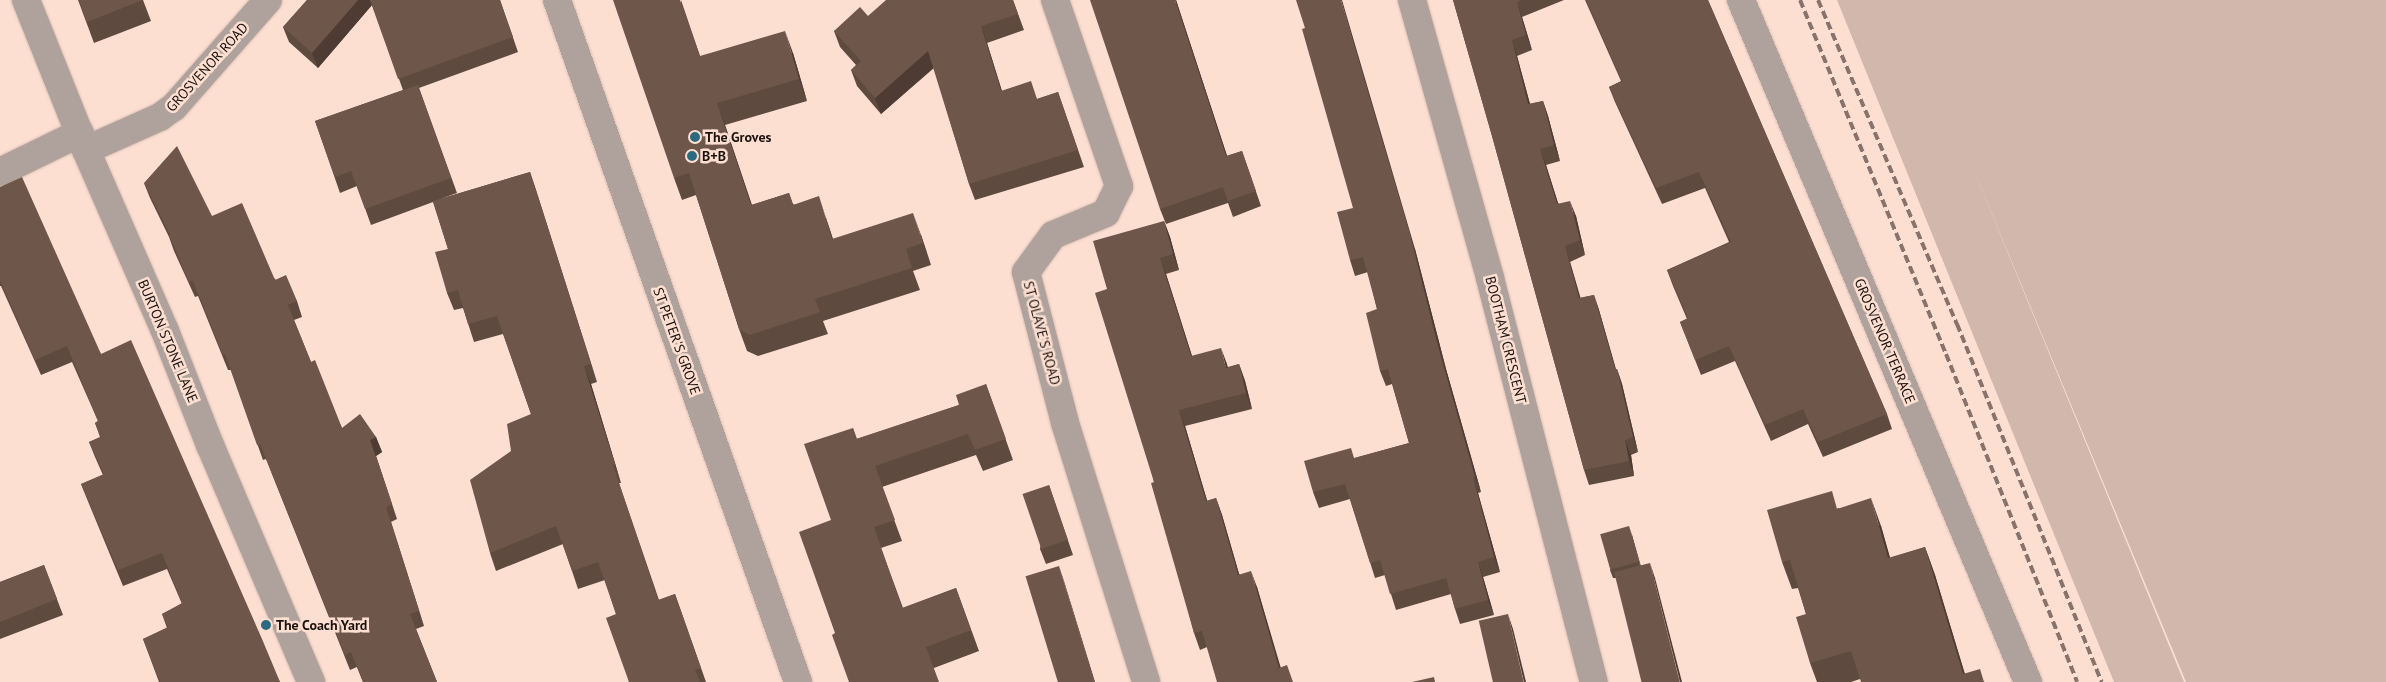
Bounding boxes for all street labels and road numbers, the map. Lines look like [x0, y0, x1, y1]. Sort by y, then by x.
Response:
street label: GROSVENOR ROAD [163, 19, 251, 115]
street label: BOOTHAM CRESCENT [1482, 275, 1530, 405]
street label: GROSVENOR TERRACE [1851, 276, 1919, 406]
street label: BURTON STONE LANE [135, 277, 201, 405]
street label: ST OLAVE'S ROAD [1020, 279, 1064, 387]
street label: ST PETER'S GROVE [650, 285, 704, 397]

